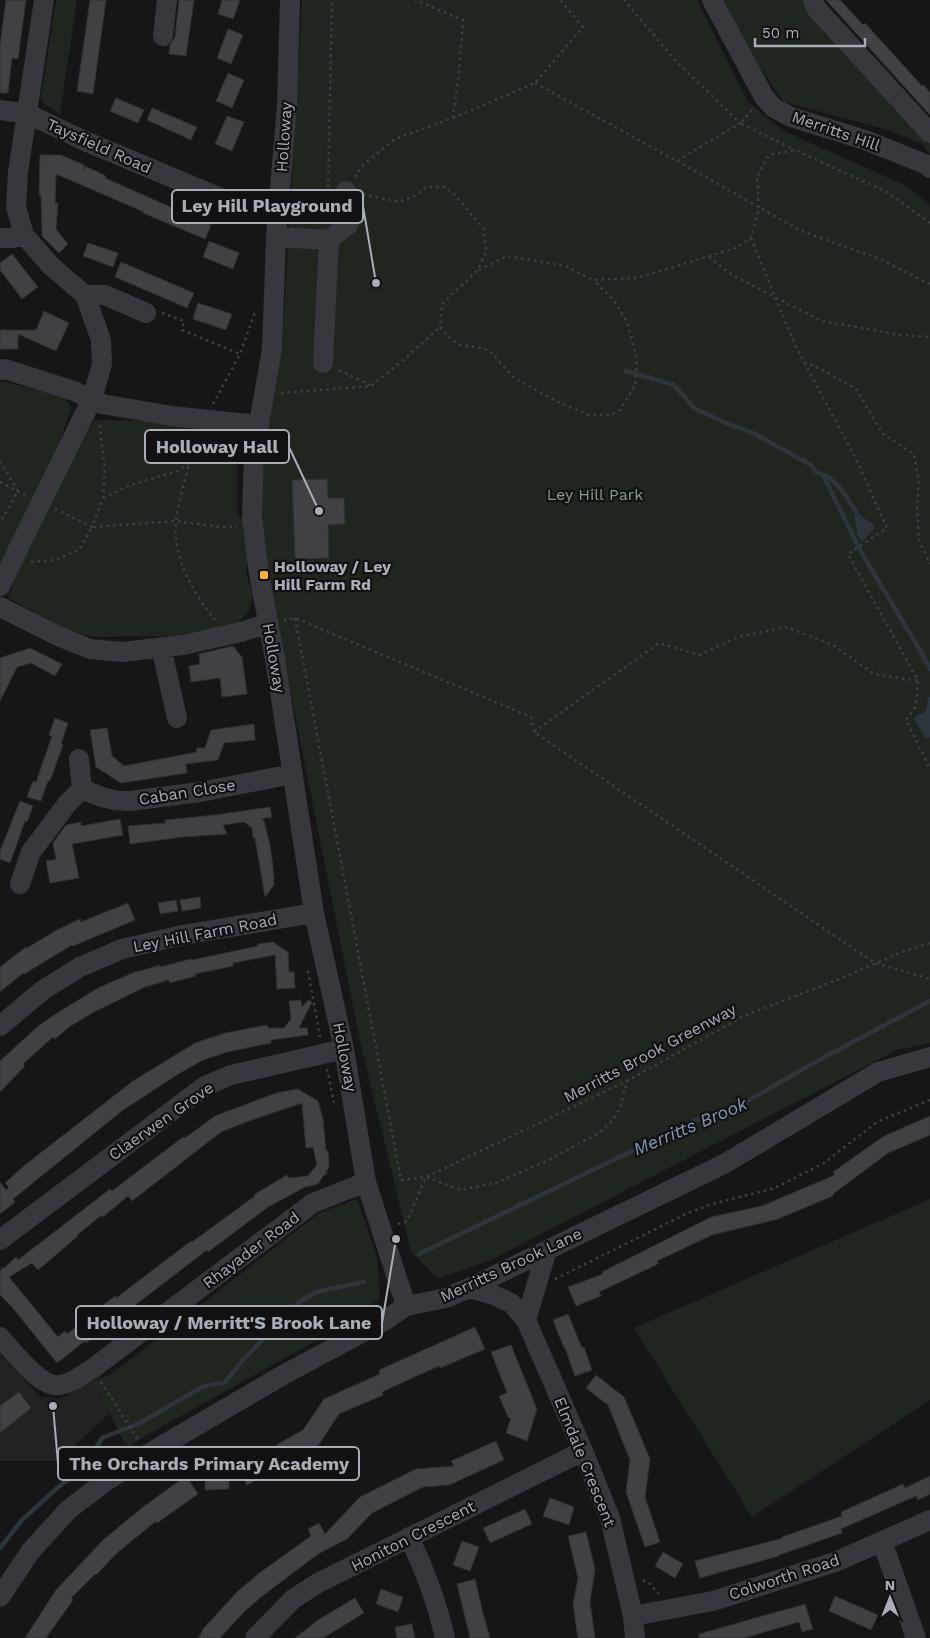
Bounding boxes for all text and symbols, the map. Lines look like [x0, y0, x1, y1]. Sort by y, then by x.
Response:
scale bar [755, 15, 865, 47]
text: 50 m [762, 24, 799, 42]
street label: Holloway [272, 100, 296, 173]
street label: Merritts Hill [789, 107, 883, 155]
street label: Taysfield Road [44, 114, 154, 178]
callout: Ley Hill Playground [172, 190, 363, 223]
text: Ley Hill Playground [182, 195, 352, 216]
callout: Holloway Hall [145, 430, 289, 463]
text: Holloway Hall [156, 436, 278, 457]
park label: Ley Hill Park [547, 485, 643, 504]
place label: Holloway / Ley Hill Farm Rd [274, 557, 392, 594]
marker: Holloway / Ley Hill Farm Rd [258, 569, 270, 581]
street label: Holloway [259, 622, 290, 695]
street label: Caban Close [137, 775, 237, 809]
street label: Ley Hill Farm Road [131, 910, 279, 956]
street label: Merritts Brook Greenway [561, 999, 740, 1107]
street label: Holloway [329, 1021, 361, 1094]
street label: Claerwen Grove [105, 1078, 217, 1164]
water label: Merritts Brook [630, 1092, 751, 1159]
street label: Rhayader Road [199, 1207, 303, 1293]
street label: Merritts Brook Lane [437, 1224, 585, 1306]
callout: Holloway / Merritt'S Brook Lane [76, 1306, 382, 1339]
text: Holloway / Merritt'S Brook Lane [86, 1312, 372, 1333]
street label: Elmdale Crescent [550, 1394, 620, 1530]
callout: The Orchards Primary Academy [58, 1447, 359, 1480]
text: The Orchards Primary Academy [69, 1453, 350, 1474]
street label: Honiton Crescent [348, 1496, 478, 1575]
street label: Colworth Road [726, 1550, 842, 1604]
north arrow [865, 1573, 915, 1623]
text: N [885, 1577, 895, 1593]

